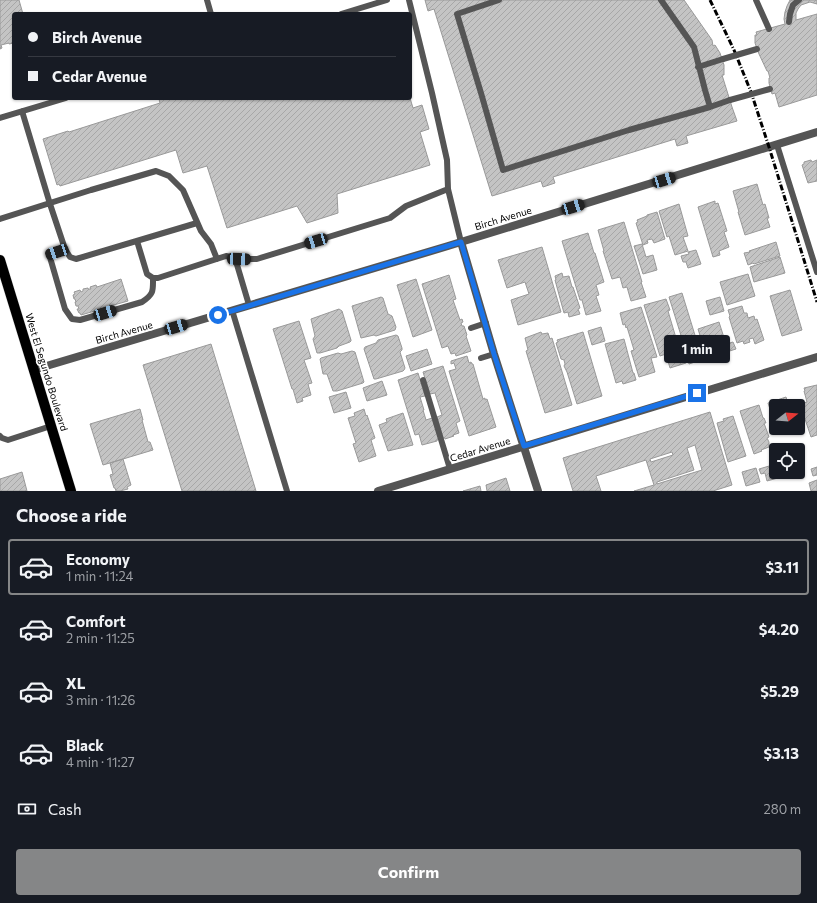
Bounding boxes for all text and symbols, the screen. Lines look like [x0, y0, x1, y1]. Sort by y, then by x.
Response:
text: Birch Avenue [52, 28, 142, 46]
text: Cedar Avenue [52, 67, 147, 85]
car [651, 171, 677, 189]
car [560, 198, 586, 216]
street label: Birch Avenue [473, 204, 533, 232]
car [303, 232, 329, 250]
car [44, 243, 70, 261]
car [227, 253, 251, 265]
car [92, 304, 118, 322]
route start [209, 306, 227, 324]
street label: West El Segundo Boulevard [23, 312, 71, 433]
street label: Birch Avenue [94, 318, 154, 346]
car [163, 318, 189, 336]
callout: 1 min [664, 335, 730, 363]
text: 1 min [682, 341, 712, 357]
route end [688, 384, 706, 402]
north arrow [769, 399, 805, 435]
map controls [769, 399, 805, 479]
street label: Cedar Avenue [448, 434, 512, 464]
button: locate [769, 443, 805, 479]
text: Choose a ride [16, 504, 127, 526]
icon: car [18, 549, 54, 585]
text: Economy [66, 550, 130, 568]
text: $3.11 [765, 558, 799, 576]
text: 1 min · 11:24 [66, 568, 133, 584]
icon: car [18, 611, 54, 647]
text: Comfort [66, 612, 126, 630]
text: $4.20 [759, 620, 799, 638]
text: 2 min · 11:25 [66, 630, 135, 646]
icon: car [18, 673, 54, 709]
text: XL [66, 674, 85, 692]
text: $5.29 [760, 682, 799, 700]
text: 3 min · 11:26 [66, 692, 135, 708]
icon: car [18, 735, 54, 771]
text: Black [66, 736, 104, 754]
text: $3.13 [763, 744, 799, 762]
text: 4 min · 11:27 [66, 754, 135, 770]
icon: cash [16, 798, 38, 820]
text: Cash [48, 800, 82, 818]
text: 280 m [764, 801, 801, 817]
button: Confirm [16, 849, 801, 895]

